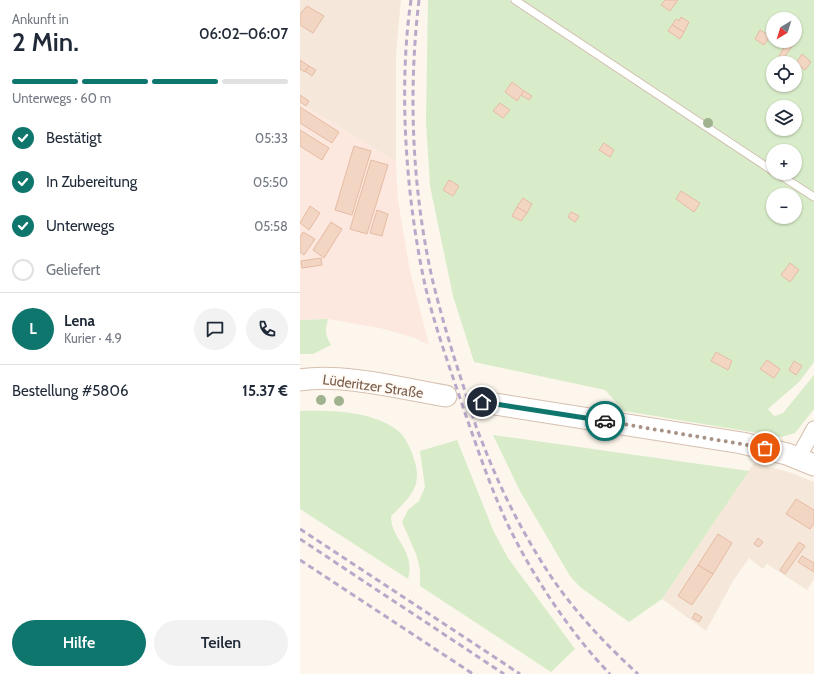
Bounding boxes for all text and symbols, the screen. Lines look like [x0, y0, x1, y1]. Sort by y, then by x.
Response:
text: Ankunft in [12, 11, 69, 27]
north arrow [766, 12, 802, 48]
map controls [766, 12, 802, 224]
text: 06:02–06:07 [199, 25, 288, 43]
text: 2 Min. [12, 26, 79, 58]
button: locate [766, 56, 802, 92]
text: Unterwegs · 60 m [12, 90, 111, 106]
button: layers [766, 100, 802, 136]
icon: check [12, 127, 34, 149]
text: Bestätigt [46, 129, 102, 147]
text: 05:33 [255, 130, 288, 146]
button: + [766, 144, 802, 180]
icon: check [12, 171, 34, 193]
text: In Zubereitung [46, 173, 137, 191]
text: 05:50 [253, 174, 288, 190]
button: − [766, 188, 802, 224]
icon: check [12, 215, 34, 237]
text: Unterwegs [46, 217, 114, 235]
text: 05:58 [254, 218, 288, 234]
text: Geliefert [46, 261, 100, 279]
button: chat [194, 308, 236, 350]
button: phone [246, 308, 288, 350]
text: Lena [64, 312, 95, 330]
text: L [29, 320, 37, 338]
text: Kurier · 4.9 [64, 330, 122, 346]
street label: Lüderitzer Straße [322, 370, 424, 402]
text: Bestellung #5806 [12, 382, 128, 400]
text: 15.37 € [242, 382, 288, 400]
pin [465, 385, 499, 419]
icon: home [471, 391, 493, 413]
courier [585, 401, 625, 441]
icon: car [594, 410, 616, 432]
pin [748, 431, 782, 465]
icon: bag [754, 437, 776, 459]
button: Hilfe [12, 620, 146, 666]
button: Teilen [154, 620, 288, 666]

